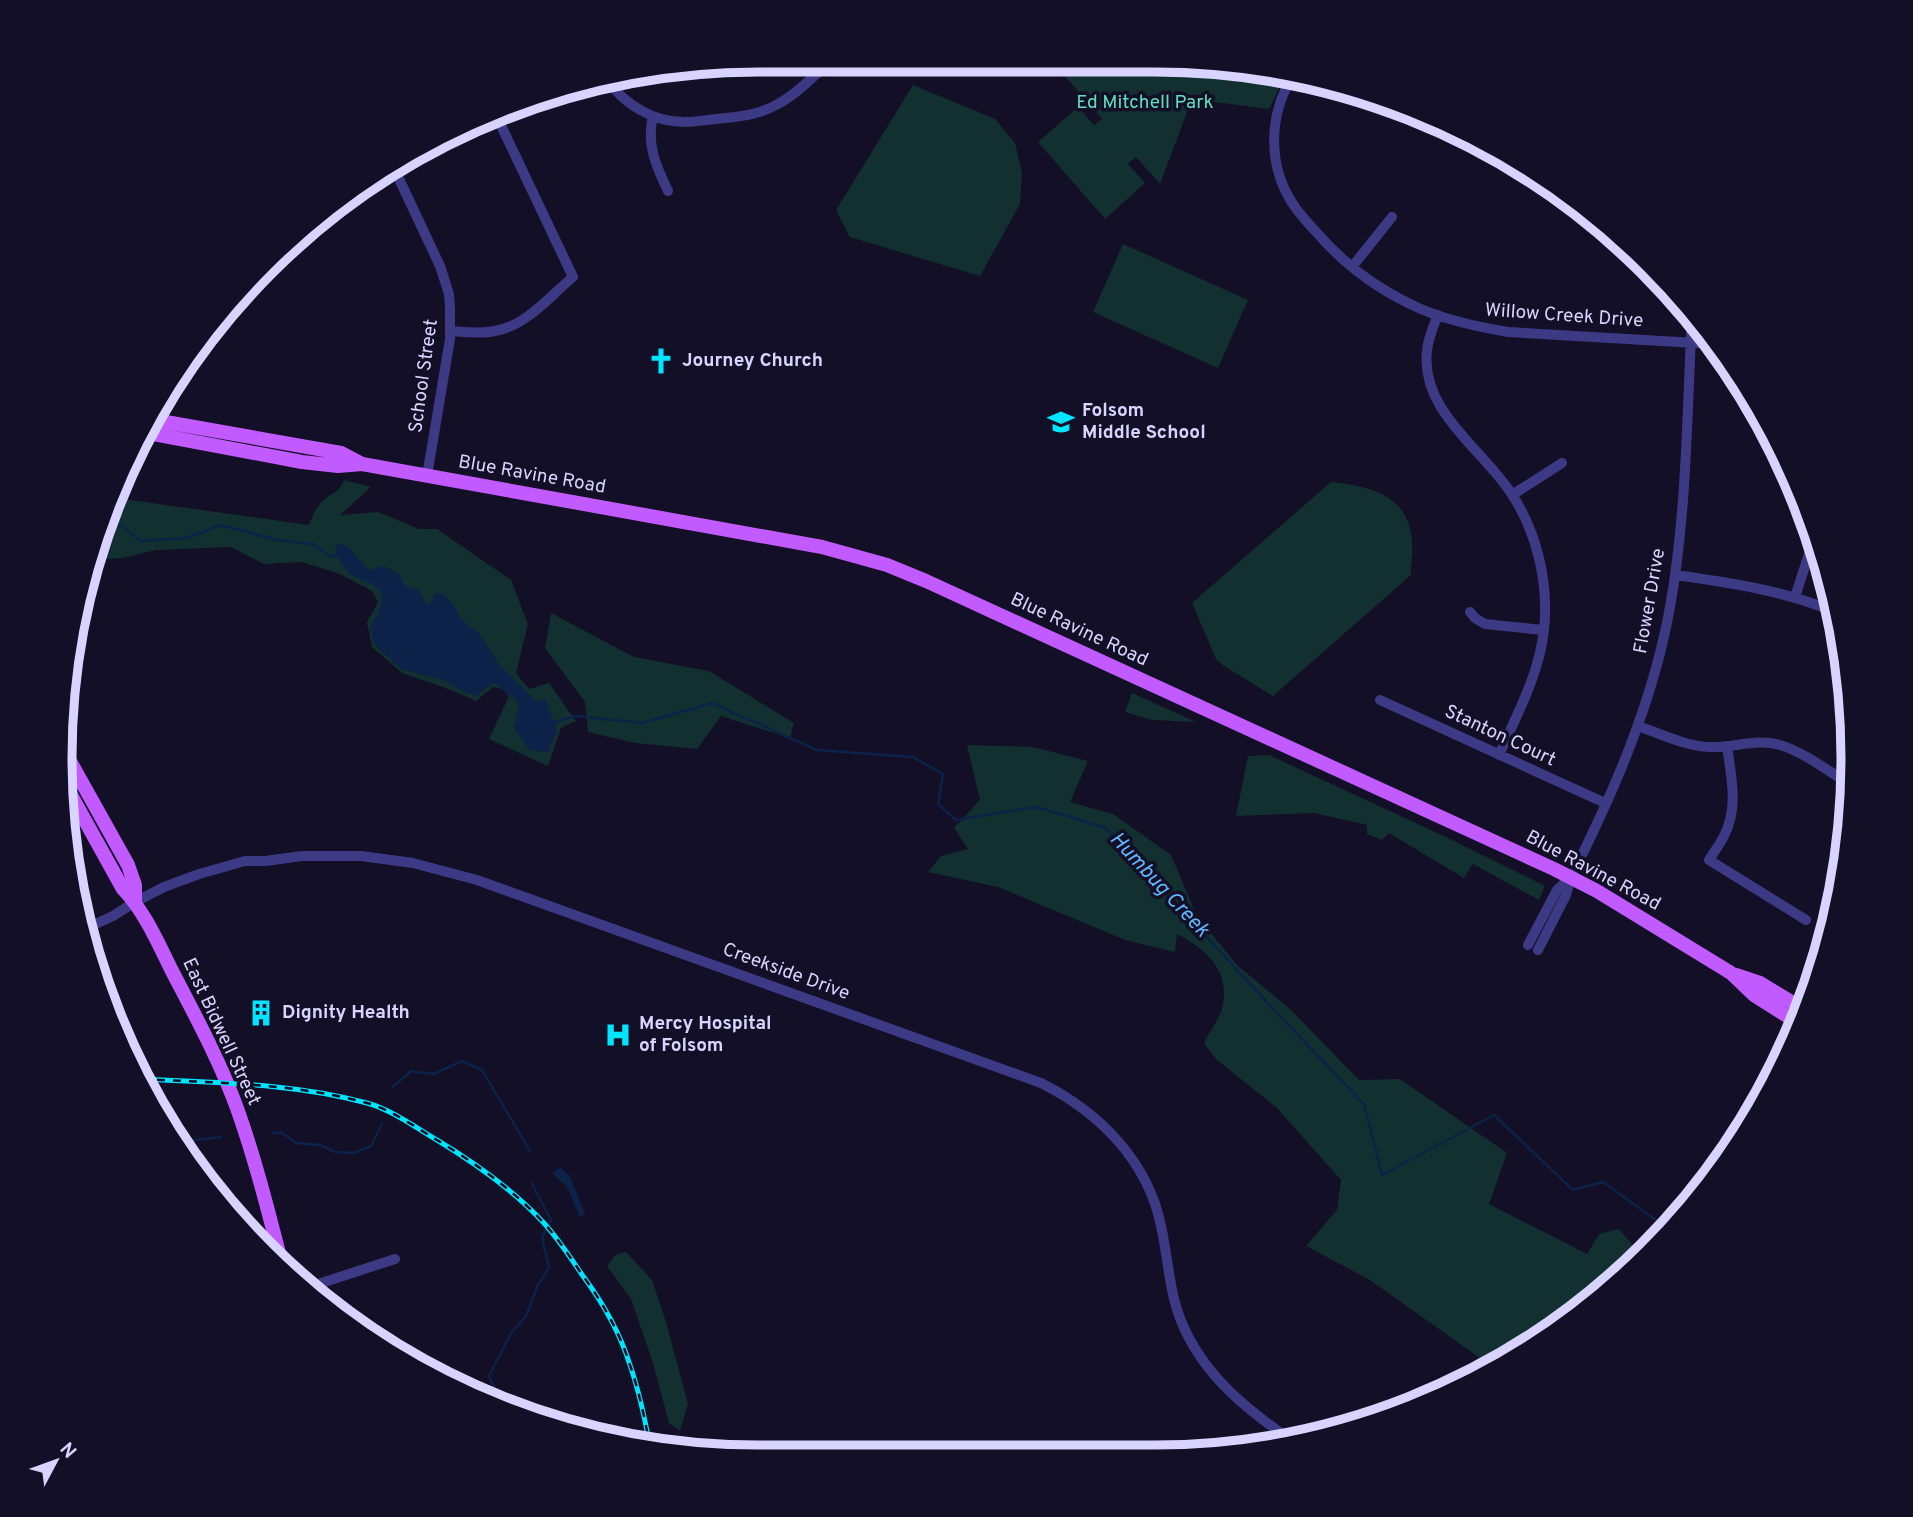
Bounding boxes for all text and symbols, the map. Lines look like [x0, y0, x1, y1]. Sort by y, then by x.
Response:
park label: Ed Mitchell Park [1076, 91, 1214, 115]
street label: Willow Creek Drive [1484, 298, 1644, 334]
street label: School Street [404, 317, 444, 435]
church icon: Journey Church [646, 346, 676, 376]
place label: Journey Church [682, 349, 823, 373]
place label: Folsom Middle School [1082, 399, 1206, 445]
school or university icon: Folsom Middle School [1046, 407, 1076, 437]
street label: Blue Ravine Road [456, 450, 608, 500]
street label: Flower Drive [1629, 546, 1671, 656]
street label: Blue Ravine Road [1006, 588, 1152, 672]
street label: Stanton Court [1440, 700, 1560, 772]
street label: Blue Ravine Road [1521, 825, 1665, 917]
water label: Humbug Creek [1103, 827, 1215, 944]
street label: Creekside Drive [719, 938, 853, 1006]
street label: East Bidwell Street [176, 954, 266, 1110]
building icon: Dignity Health [246, 998, 276, 1028]
place label: Dignity Health [282, 1001, 410, 1025]
place label: Mercy Hospital of Folsom [639, 1012, 772, 1058]
hospital icon: Mercy Hospital of Folsom [603, 1020, 633, 1050]
north arrow [21, 1426, 91, 1496]
text: N [54, 1438, 81, 1464]

